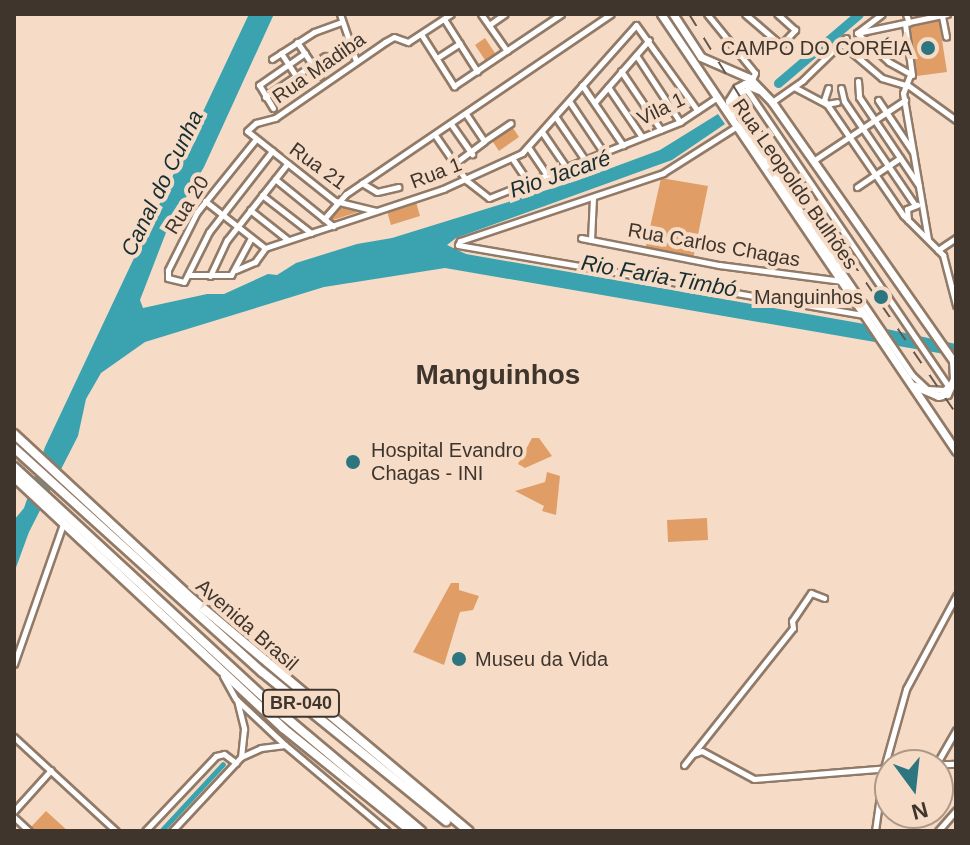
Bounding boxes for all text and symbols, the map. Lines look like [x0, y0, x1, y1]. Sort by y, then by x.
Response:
street label: Rua Madiba [268, 27, 370, 109]
place label: CAMPO DO CORÉIA [721, 36, 912, 60]
marker: CAMPO DO CORÉIA [919, 39, 937, 57]
street label: Vila 1 [633, 87, 689, 131]
street label: Rua Leopoldo Bulhões [727, 94, 863, 274]
water label: Canal do Cunha [115, 106, 209, 260]
street label: Rua 21 [285, 137, 351, 195]
water label: Rio Jacaré [506, 144, 614, 204]
street label: Rua 1 [407, 152, 465, 194]
street label: Rua 20 [160, 171, 214, 239]
street label: Rua Carlos Chagas [626, 218, 802, 272]
water label: Rio Faria-Timbó [579, 249, 739, 303]
place label: Manguinhos [754, 285, 863, 309]
marker: Manguinhos [870, 286, 892, 308]
district label: Manguinhos [416, 358, 580, 392]
place label: Hospital Evandro Chagas - INI [371, 438, 523, 485]
marker: Hospital Evandro Chagas - INI [342, 451, 364, 473]
street label: Avenida Brasil [191, 574, 303, 676]
place label: Museu da Vida [475, 647, 608, 671]
marker: Museu da Vida [450, 650, 468, 668]
road number: BR-040 [261, 689, 341, 717]
north arrow [874, 749, 954, 829]
text: N [909, 797, 931, 825]

